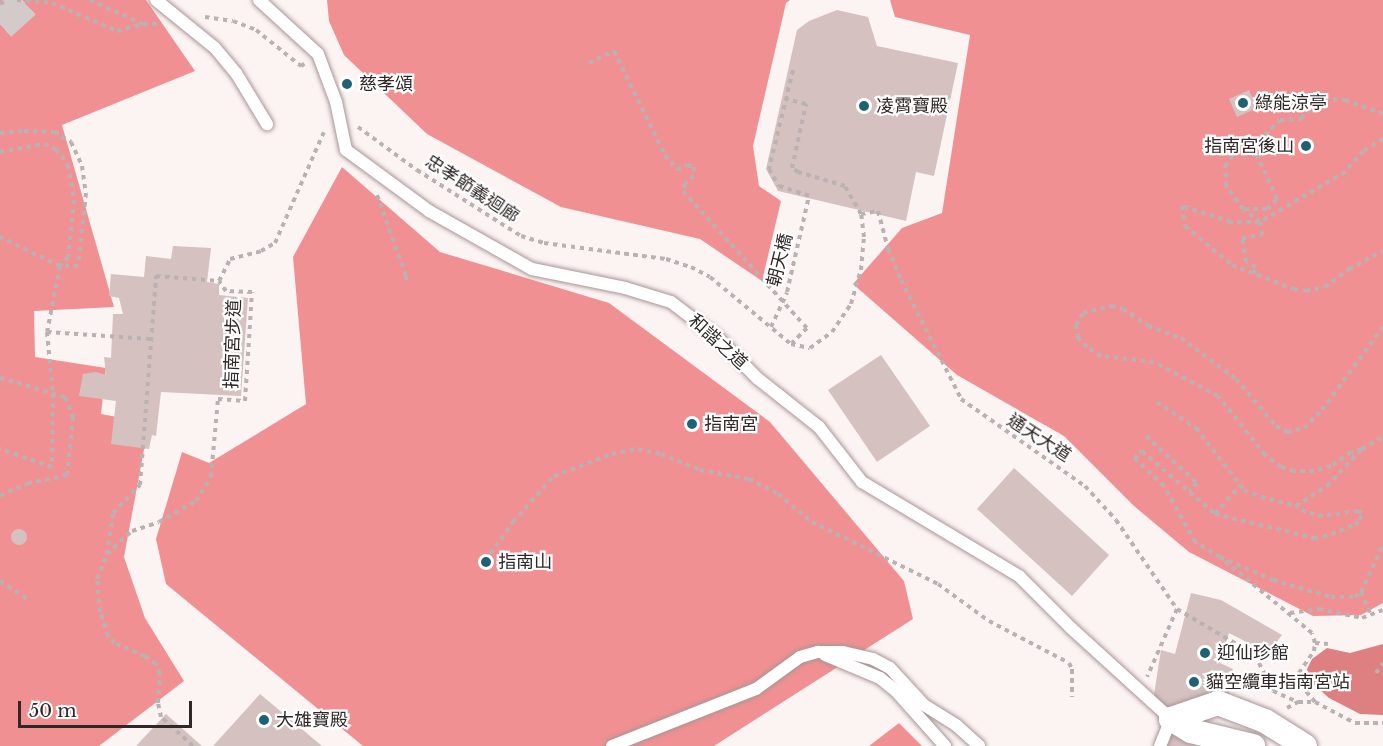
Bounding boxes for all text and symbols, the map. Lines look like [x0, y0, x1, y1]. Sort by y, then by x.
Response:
place label: 慈孝頌 [359, 73, 413, 95]
marker: 慈孝頌 [340, 77, 354, 91]
place label: 綠能涼亭 [1255, 92, 1327, 114]
place label: 凌霄寶殿 [876, 95, 948, 117]
marker: 綠能涼亭 [1236, 96, 1250, 110]
marker: 凌霄寶殿 [857, 99, 871, 113]
place label: 指南宮後山 [1204, 135, 1294, 157]
marker: 指南宮後山 [1299, 139, 1313, 153]
street label: 忠孝節義迴廊 [421, 151, 523, 227]
street label: 朝天橋 [763, 231, 797, 289]
street label: 指南宮步道 [221, 299, 245, 389]
street label: 和諧之道 [684, 310, 752, 374]
street label: 通天大道 [1003, 409, 1075, 467]
place label: 指南宮 [704, 413, 758, 435]
marker: 指南宮 [685, 417, 699, 431]
place label: 指南山 [498, 551, 552, 573]
marker: 指南山 [479, 555, 493, 569]
place label: 迎仙珍館 [1217, 642, 1289, 664]
marker: 迎仙珍館 [1198, 646, 1212, 660]
place label: 貓空纜車指南宮站 [1206, 671, 1350, 693]
marker: 貓空纜車指南宮站 [1187, 675, 1201, 689]
scale bar [21, 689, 195, 727]
text: 50 m [29, 700, 77, 722]
place label: 大雄寶殿 [276, 709, 348, 731]
marker: 大雄寶殿 [257, 713, 271, 727]

